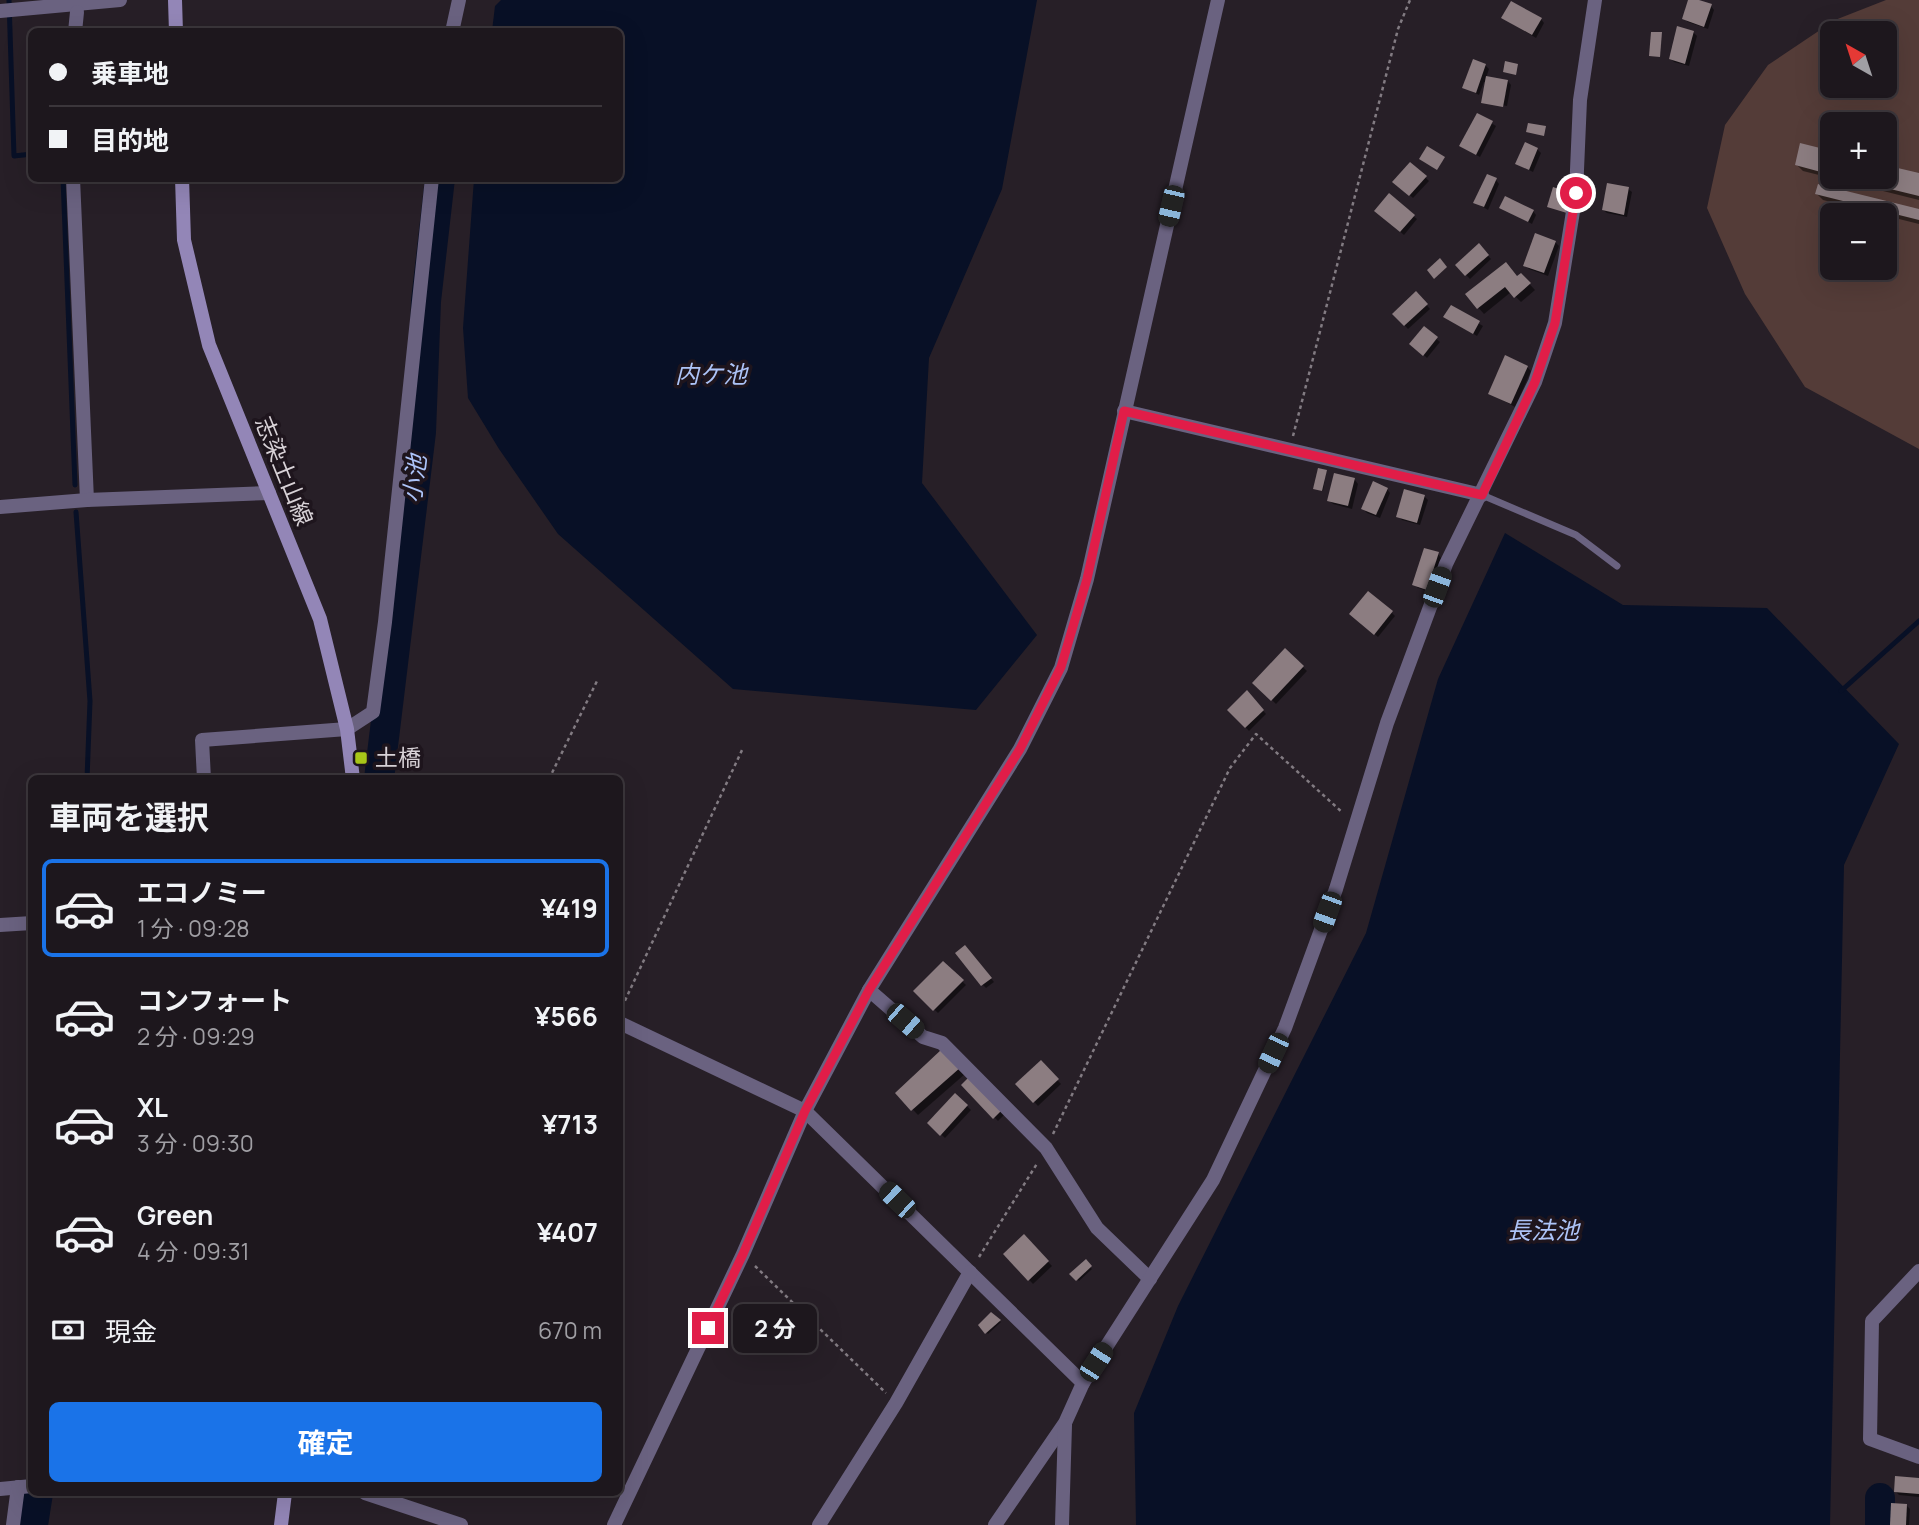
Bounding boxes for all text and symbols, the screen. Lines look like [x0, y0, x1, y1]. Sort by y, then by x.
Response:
north arrow [1820, 21, 1897, 98]
map controls [1820, 21, 1897, 280]
text: 乗車地 [91, 55, 169, 91]
button: + [1820, 112, 1897, 189]
text: 目的地 [91, 122, 169, 158]
route start [1560, 177, 1592, 209]
car [1157, 183, 1186, 229]
button: − [1820, 203, 1897, 280]
water label: 内ケ池 [675, 357, 749, 390]
street label: 志染土山線 [249, 411, 321, 530]
water label: 小池 [394, 451, 433, 505]
car [1420, 564, 1455, 610]
place label: 土橋 [375, 741, 421, 773]
marker: 土橋 [353, 750, 369, 766]
text: 車両を選択 [49, 795, 209, 839]
text: エコノミー [137, 874, 267, 910]
icon: car [53, 877, 116, 940]
car [1310, 889, 1345, 935]
text: ¥419 [541, 890, 598, 926]
text: 1 分 · 09:28 [137, 912, 250, 944]
text: コンフォート [137, 982, 292, 1018]
icon: car [53, 985, 116, 1048]
text: ¥566 [535, 998, 598, 1034]
car [883, 999, 928, 1043]
text: 2 分 · 09:29 [137, 1020, 255, 1052]
car [1255, 1030, 1292, 1076]
text: XL [137, 1089, 168, 1125]
icon: car [53, 1093, 116, 1156]
text: ¥713 [542, 1106, 598, 1142]
text: 3 分 · 09:30 [137, 1127, 254, 1159]
car [875, 1178, 920, 1222]
text: Green [137, 1197, 213, 1233]
icon: car [53, 1201, 116, 1264]
water label: 長法池 [1507, 1213, 1581, 1246]
text: ¥407 [537, 1214, 598, 1250]
text: 4 分 · 09:31 [137, 1235, 249, 1267]
callout: 2 分 [732, 1304, 816, 1352]
icon: cash [49, 1311, 87, 1349]
route end [692, 1312, 724, 1344]
text: 2 分 [754, 1312, 796, 1344]
text: 現金 [105, 1313, 157, 1349]
text: 670 m [538, 1314, 602, 1346]
car [1076, 1339, 1117, 1385]
button: 確定 [49, 1402, 602, 1482]

